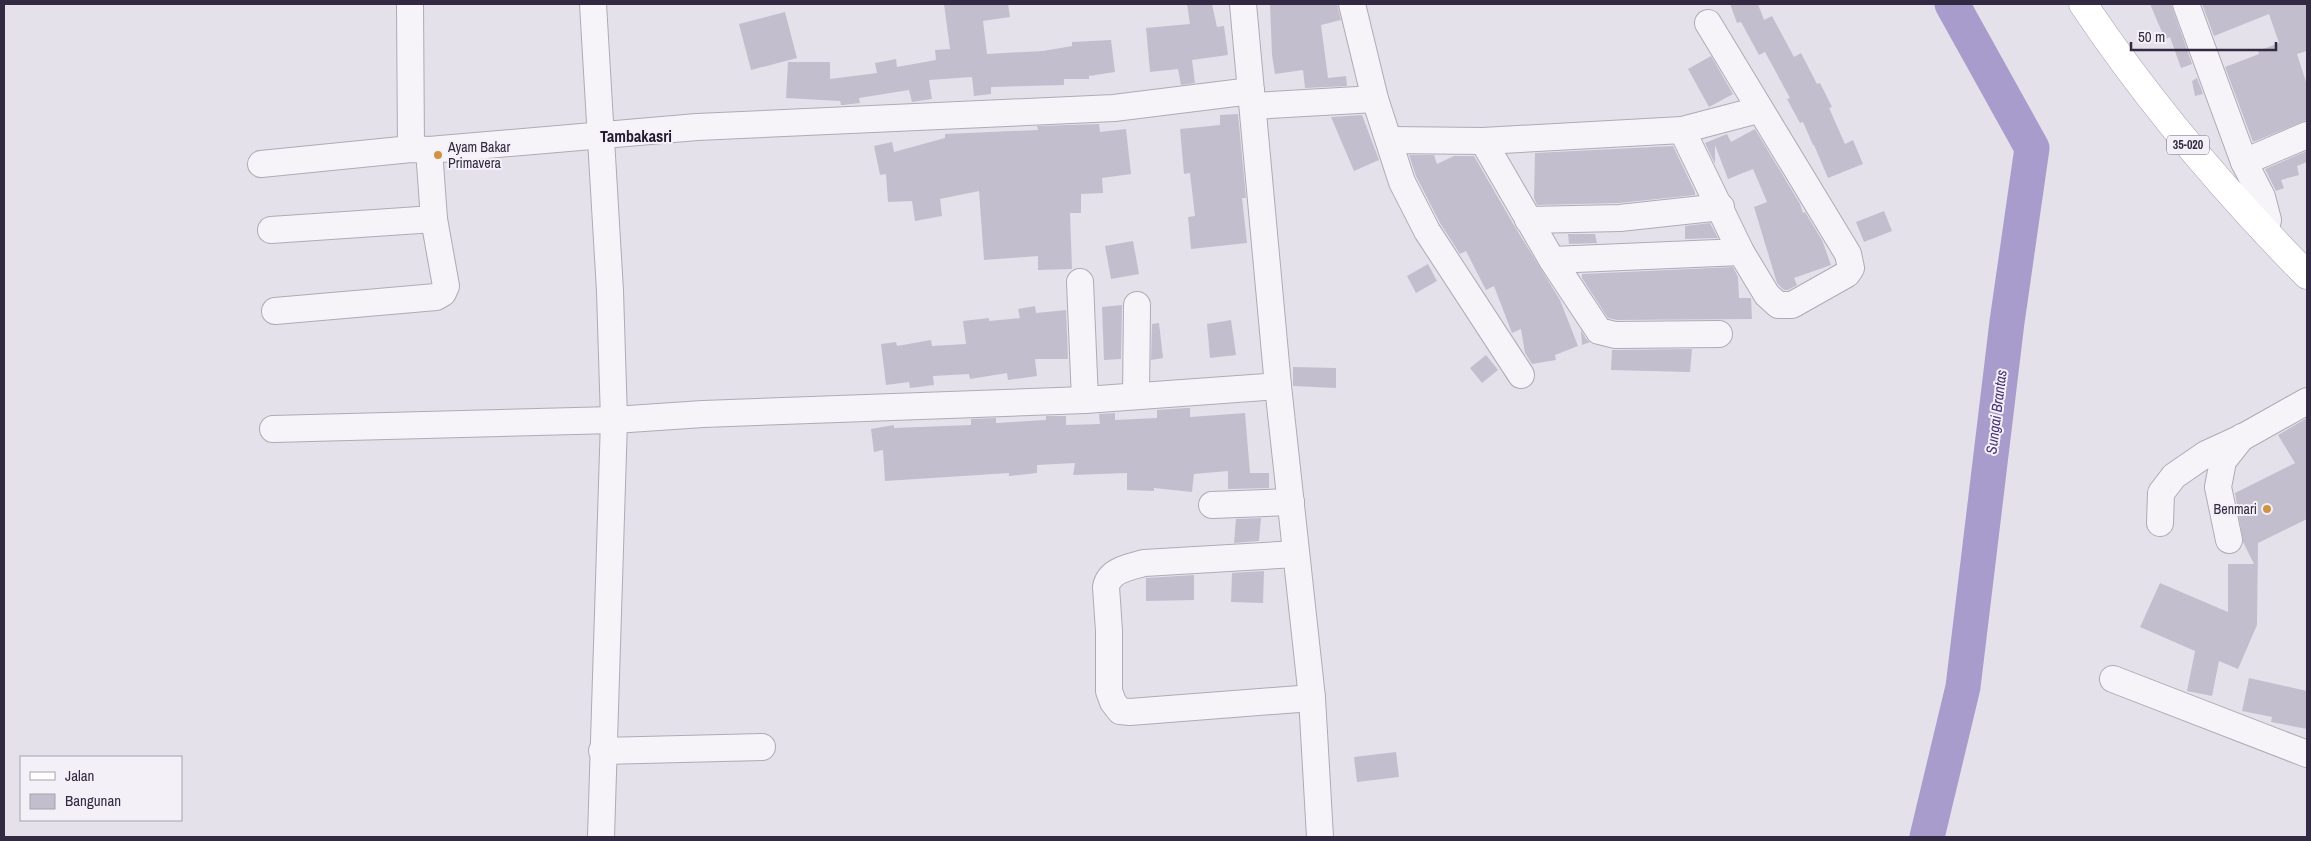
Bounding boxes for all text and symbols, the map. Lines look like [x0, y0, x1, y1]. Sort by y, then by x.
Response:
scale bar [2131, 20, 2276, 52]
text: 50 m [2138, 26, 2165, 47]
district label: Tambakasri [600, 125, 672, 147]
road number: 35-020 [2167, 136, 2209, 154]
place label: Ayam Bakar Primavera [447, 138, 511, 172]
marker: Ayam Bakar Primavera [432, 149, 444, 161]
water label: Sungai Brantas [1980, 369, 2012, 455]
place label: Benmari [2214, 500, 2257, 518]
marker: Benmari [2261, 503, 2273, 515]
legend [20, 756, 182, 821]
text: Jalan [65, 765, 94, 786]
text: Bangunan [65, 790, 121, 811]

